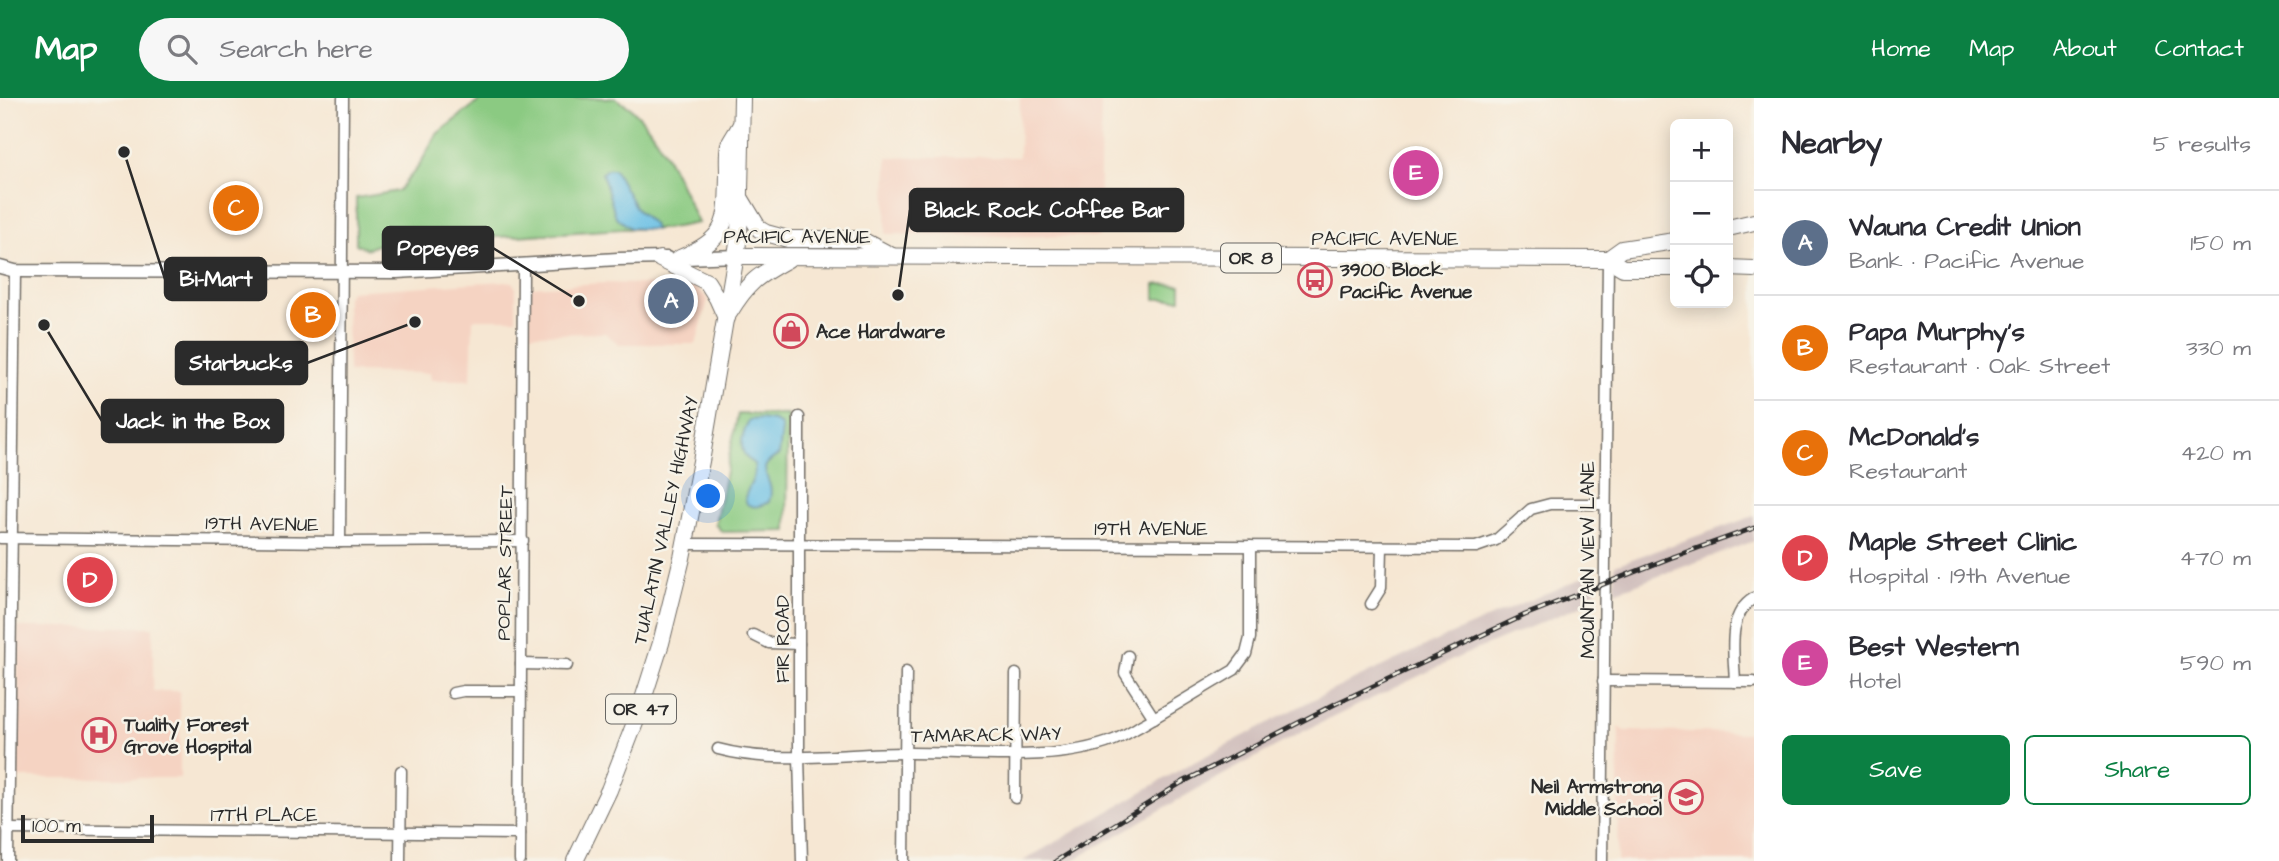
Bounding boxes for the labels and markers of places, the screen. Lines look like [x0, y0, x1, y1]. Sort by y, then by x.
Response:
pin: E [1393, 147, 1439, 199]
pin: C [213, 182, 259, 234]
callout: Black Rock Coffee Bar [910, 189, 1183, 231]
callout: Popeyes [383, 227, 493, 269]
place label: 3900 Block Pacific Avenue [1339, 257, 1473, 306]
callout: Bi-Mart [165, 258, 266, 300]
bus stop icon: 3900 Block Pacific Avenue [1296, 261, 1334, 299]
pin: A [648, 275, 694, 327]
pin: B [290, 289, 336, 341]
shop icon: Ace Hardware [772, 312, 810, 350]
place label: Ace Hardware [816, 319, 946, 346]
callout: Starbucks [176, 342, 307, 384]
callout: Jack in the Box [102, 400, 283, 442]
pin: D [67, 554, 113, 606]
place label: Tuality Forest Grove Hospital [123, 712, 252, 761]
hospital icon: Tuality Forest Grove Hospital [80, 716, 118, 754]
place label: Neil Armstrong Middle School [1531, 774, 1662, 823]
school or university icon: Neil Armstrong Middle School [1667, 778, 1705, 816]

